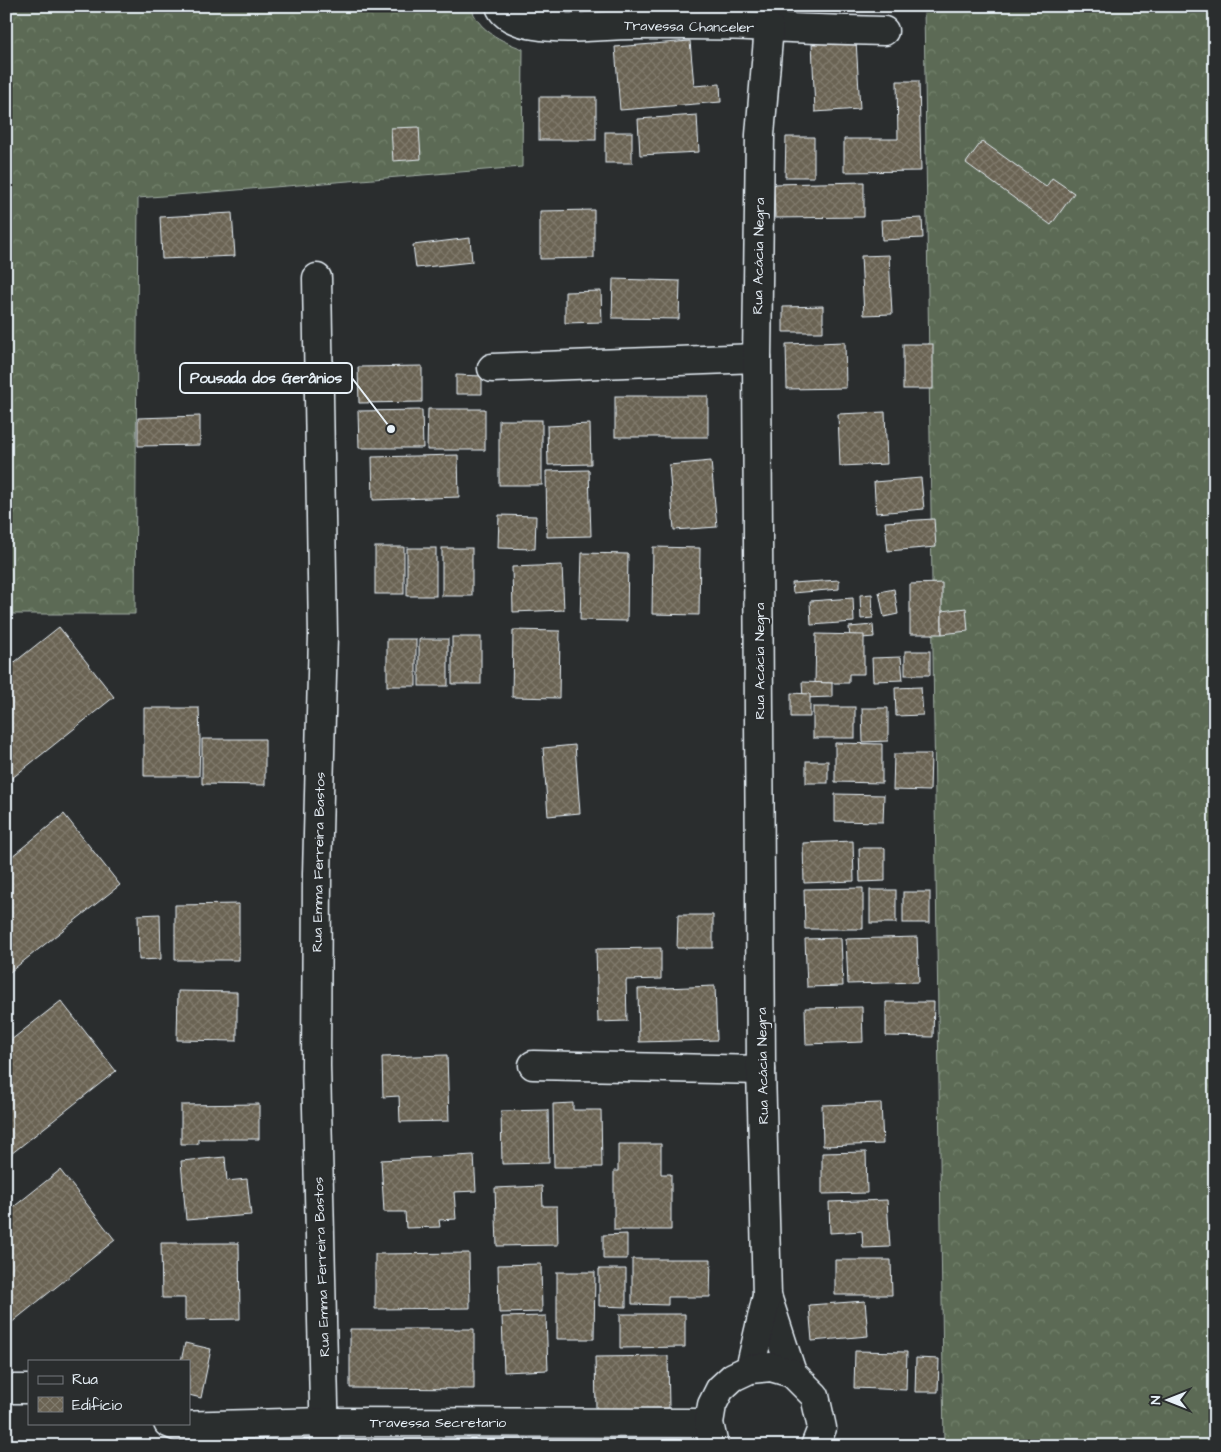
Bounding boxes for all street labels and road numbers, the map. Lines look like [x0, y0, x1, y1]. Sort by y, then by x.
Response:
street label: Travessa Chanceler [624, 16, 754, 38]
street label: Rua Acácia Negra [748, 197, 770, 315]
street label: Rua Acácia Negra [750, 603, 770, 719]
street label: Rua Emma Ferreira Bastos [307, 772, 331, 952]
street label: Rua Acácia Negra [752, 1007, 774, 1125]
street label: Rua Emma Ferreira Bastos [309, 1177, 335, 1357]
street label: Travessa Secretario [370, 1413, 506, 1433]

